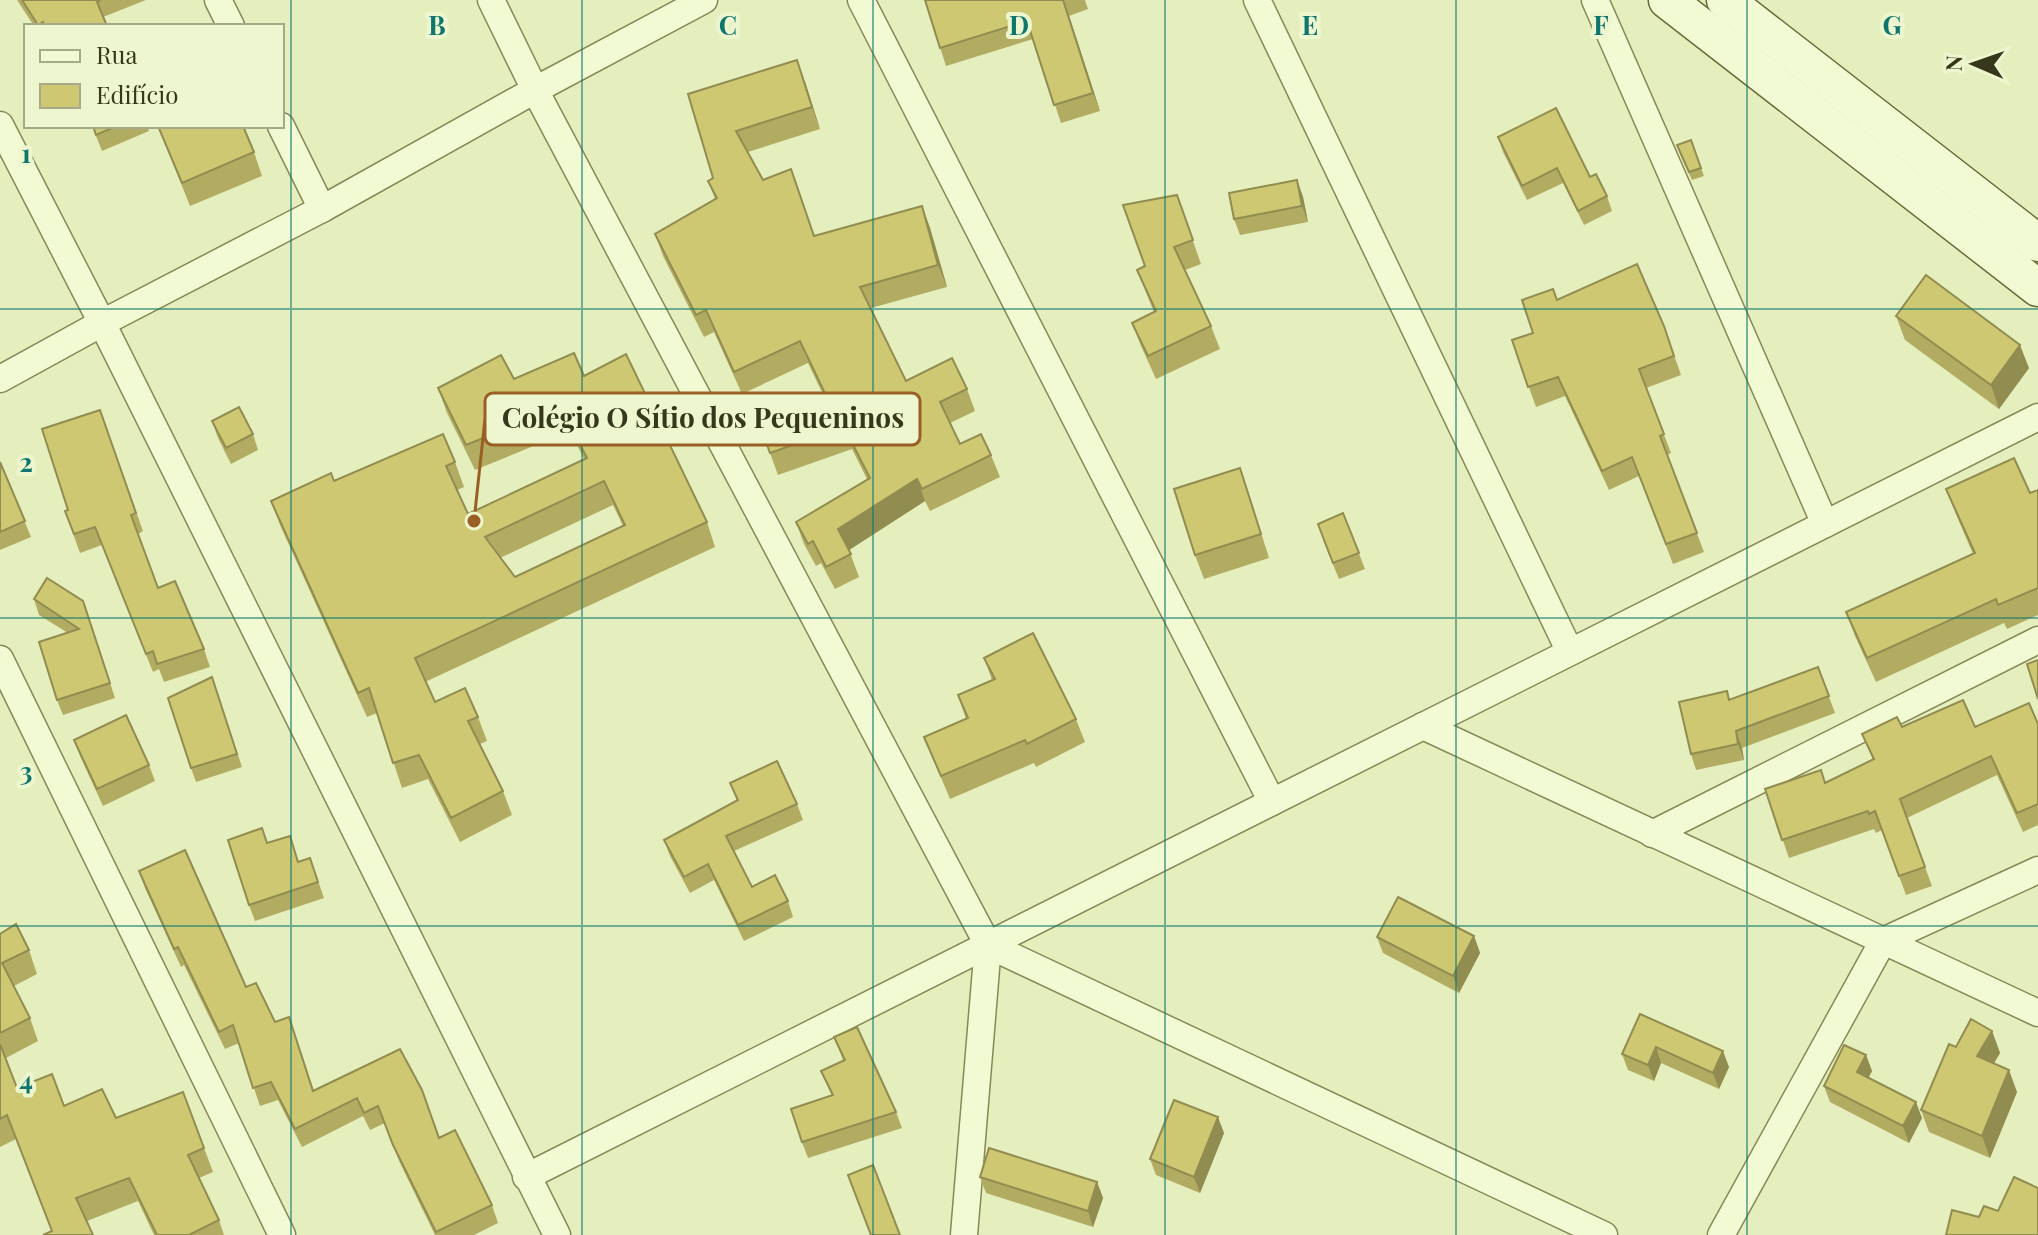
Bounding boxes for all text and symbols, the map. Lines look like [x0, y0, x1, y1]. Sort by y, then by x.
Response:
text: B [428, 7, 446, 42]
text: C [719, 7, 737, 42]
text: D [1009, 7, 1029, 42]
text: E [1302, 7, 1318, 42]
text: F [1593, 7, 1609, 42]
text: G [1882, 7, 1902, 42]
legend [24, 24, 284, 128]
north arrow [1934, 24, 2014, 104]
text: Rua [96, 38, 137, 70]
text: N [1938, 55, 1968, 72]
text: Edifício [96, 78, 178, 110]
text: 1 [21, 135, 31, 170]
callout: Colégio O Sítio dos Pequeninos [485, 393, 920, 445]
text: Colégio O Sítio dos Pequeninos [502, 398, 904, 435]
text: 2 [19, 444, 33, 479]
text: 3 [20, 753, 32, 788]
text: 4 [19, 1062, 33, 1097]

